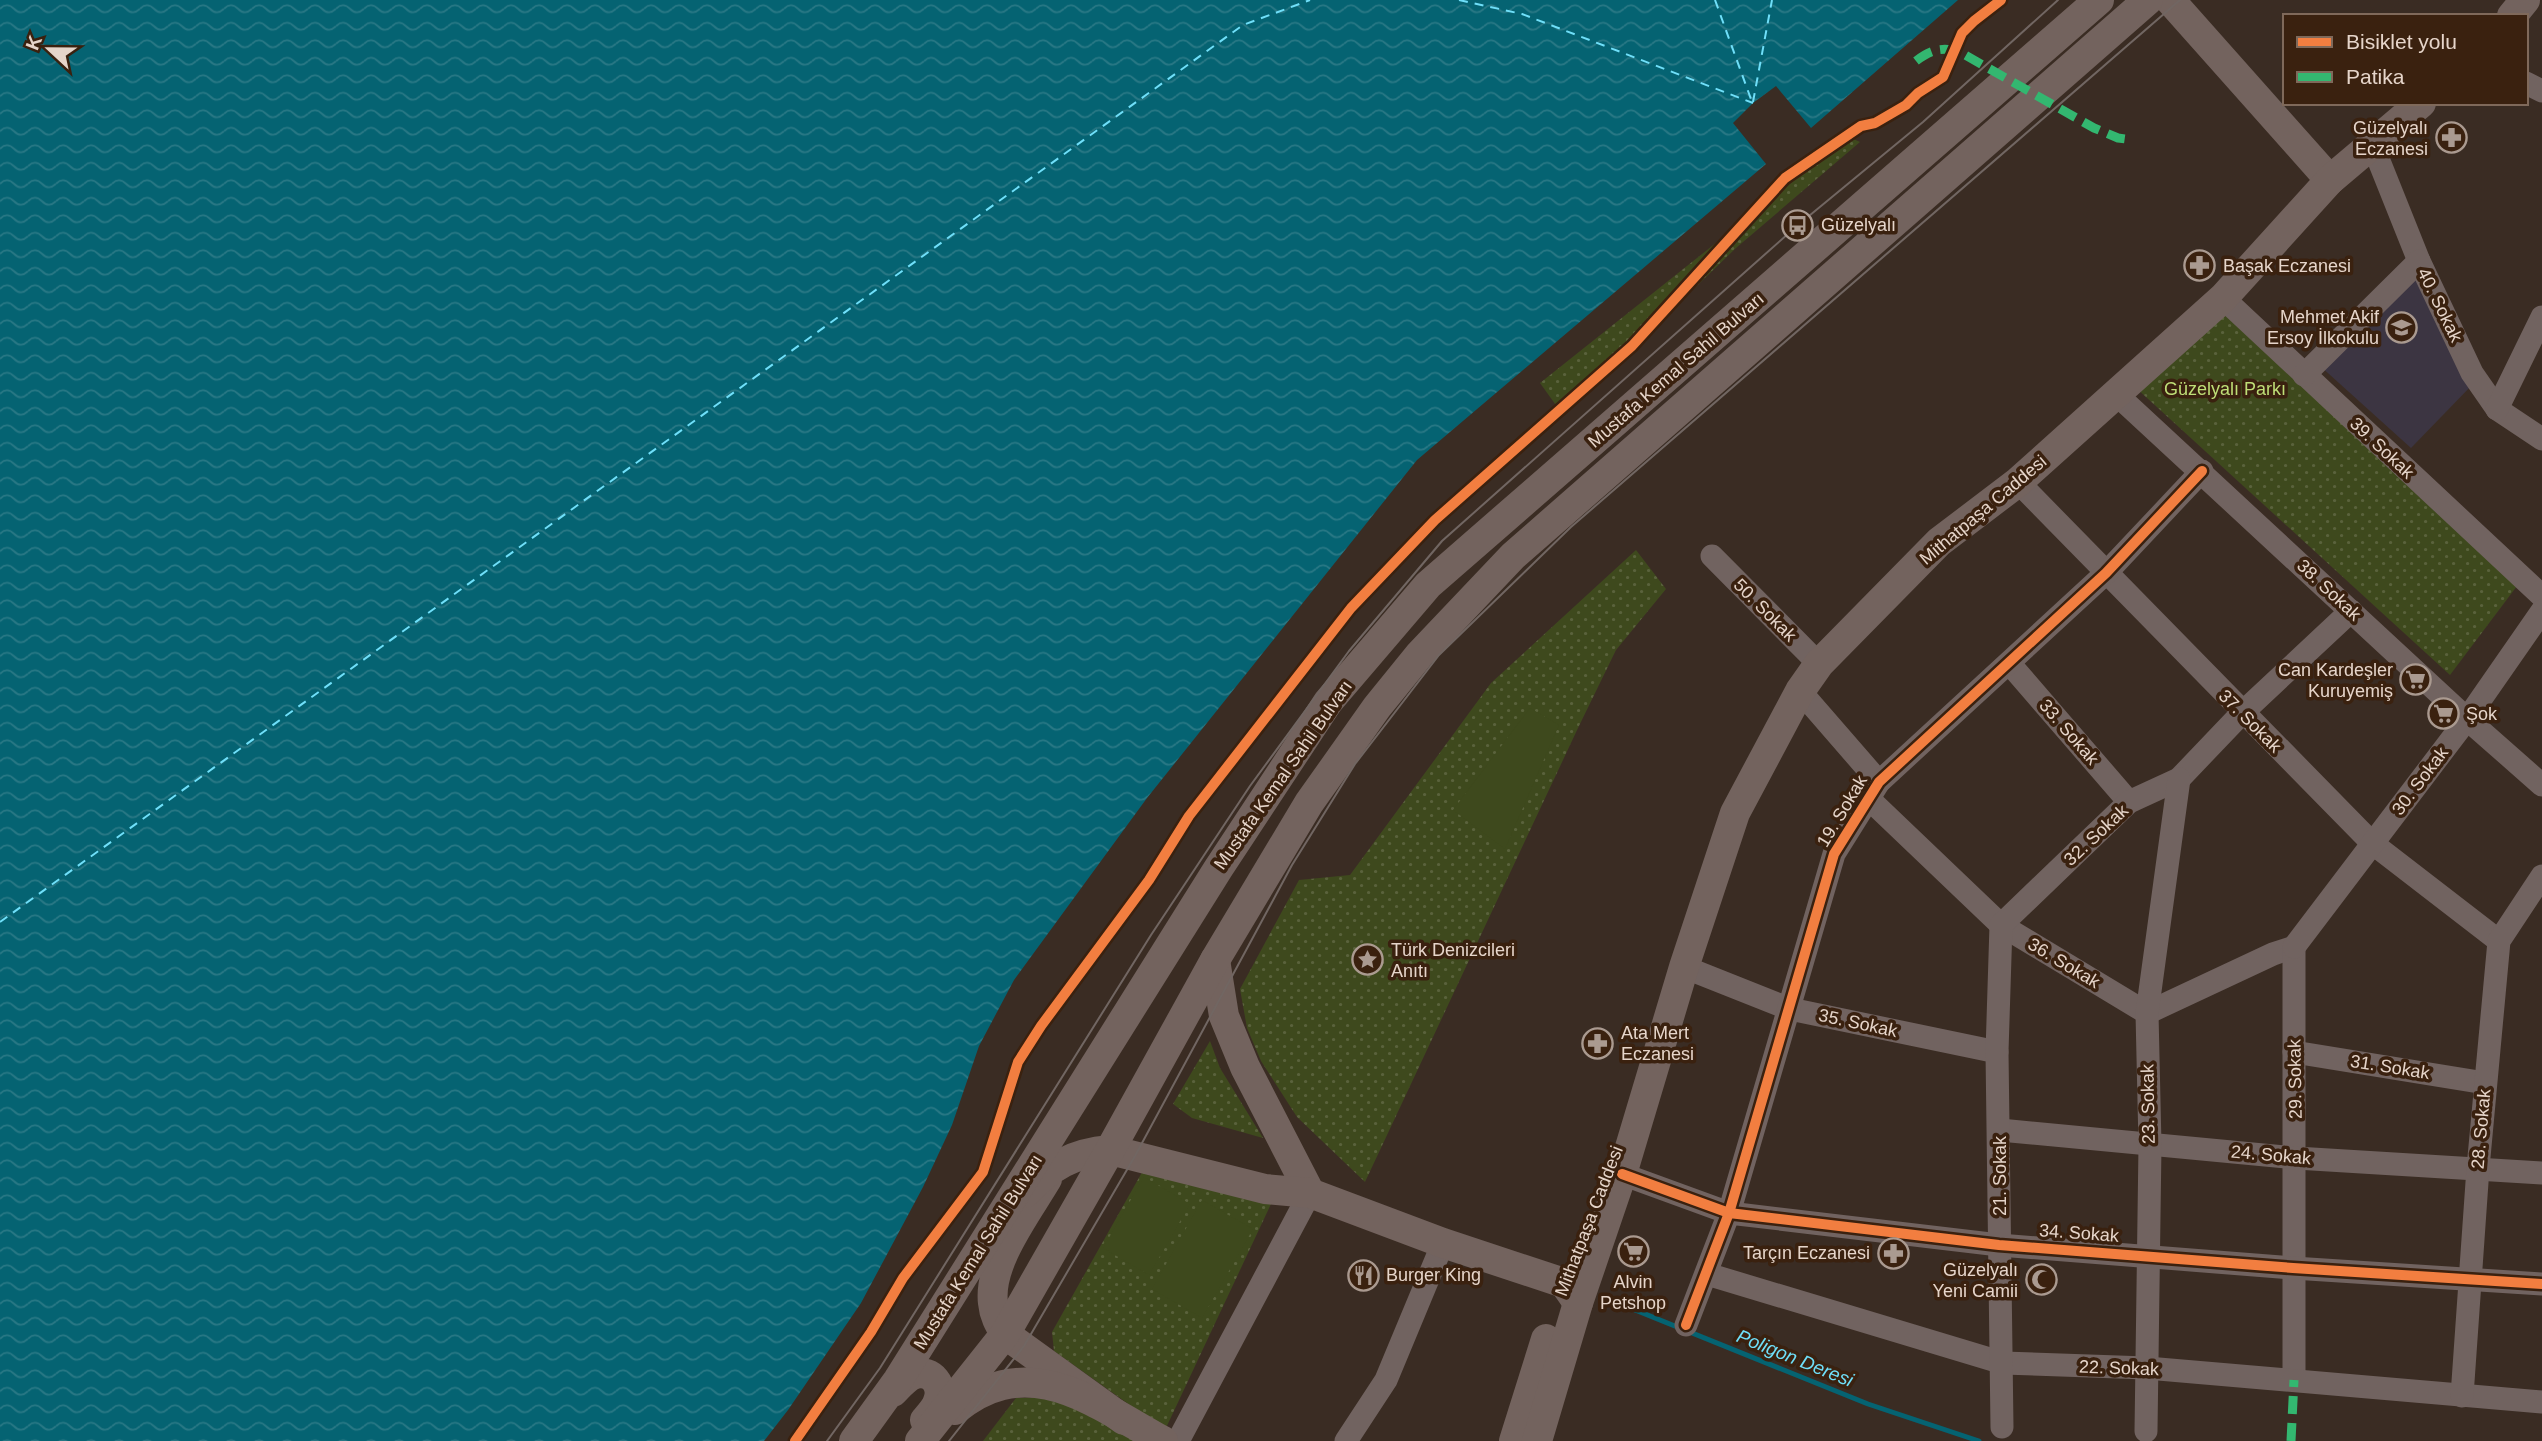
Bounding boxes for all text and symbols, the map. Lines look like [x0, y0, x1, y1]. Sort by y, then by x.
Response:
north arrow [14, 14, 84, 84]
legend [2283, 14, 2528, 105]
text: Bisiklet yolu [2346, 30, 2457, 53]
text: K [21, 32, 46, 53]
text: Patika [2346, 65, 2405, 88]
place label: Güzelyalı Eczanesi [2353, 118, 2428, 159]
pharmacy icon: Güzelyalı Eczanesi [2434, 121, 2468, 155]
bus stop icon: Güzelyalı [1781, 208, 1815, 242]
place label: Güzelyalı [1821, 215, 1896, 235]
pharmacy icon: Başak Eczanesi [2183, 249, 2217, 283]
place label: Başak Eczanesi [2223, 256, 2351, 276]
street label: 40. Sokak [2413, 265, 2467, 346]
street label: Mustafa Kemal Sahil Bulvarı [1584, 288, 1768, 452]
place label: Mehmet Akif Ersoy İlkokulu [2267, 307, 2380, 348]
school or university icon: Mehmet Akif Ersoy İlkokulu [2385, 310, 2419, 344]
park label: Güzelyalı Parkı [2164, 379, 2286, 399]
street label: 39. Sokak [2346, 413, 2419, 483]
street label: Mithatpaşa Caddesi [1916, 451, 2050, 569]
street label: 38. Sokak [2293, 555, 2366, 625]
street label: 50. Sokak [1730, 575, 1801, 646]
place label: Can Kardeşler Kuruyemiş [2278, 660, 2393, 701]
supermarket icon: Can Kardeşler Kuruyemiş [2399, 663, 2433, 697]
street label: Mustafa Kemal Sahil Bulvarı [1210, 677, 1356, 873]
street label: 37. Sokak [2215, 686, 2286, 757]
street label: 33. Sokak [2035, 695, 2103, 770]
supermarket icon: Şok [2426, 697, 2460, 731]
place label: Şok [2466, 704, 2498, 724]
street label: 30. Sokak [2388, 742, 2453, 819]
street label: 19. Sokak [1813, 771, 1872, 850]
street label: 32. Sokak [2060, 800, 2133, 870]
street label: 36. Sokak [2025, 934, 2104, 993]
place label: Türk Denizcileri Anıtı [1391, 940, 1515, 981]
place icon: Türk Denizcileri Anıtı [1351, 943, 1385, 977]
street label: 35. Sokak [1817, 1005, 1900, 1041]
place label: Ata Mert Eczanesi [1621, 1023, 1694, 1064]
pharmacy icon: Ata Mert Eczanesi [1581, 1026, 1615, 1060]
street label: 29. Sokak [2284, 1038, 2306, 1119]
street label: 31. Sokak [2349, 1051, 2432, 1083]
street label: 23. Sokak [2137, 1063, 2159, 1144]
street label: 28. Sokak [2468, 1087, 2495, 1170]
street label: 21. Sokak [1990, 1135, 2010, 1216]
street label: 24. Sokak [2230, 1142, 2313, 1169]
street label: Mithatpaşa Caddesi [1551, 1143, 1627, 1299]
street label: Mustafa Kemal Sahil Bulvarı [910, 1151, 1046, 1353]
street label: 34. Sokak [2038, 1220, 2121, 1246]
supermarket icon: Alvin Petshop [1616, 1235, 1650, 1269]
pharmacy icon: Tarçın Eczanesi [1876, 1236, 1910, 1270]
place label: Tarçın Eczanesi [1743, 1243, 1870, 1263]
restaurant icon: Burger King [1346, 1258, 1380, 1292]
place label: Güzelyalı Yeni Camii [1933, 1260, 2018, 1301]
mosque icon: Güzelyalı Yeni Camii [2024, 1263, 2058, 1297]
place label: Burger King [1386, 1265, 1481, 1285]
place label: Alvin Petshop [1600, 1272, 1666, 1313]
water label: Poligon Deresi [1734, 1325, 1857, 1391]
street label: 22. Sokak [2079, 1357, 2160, 1379]

